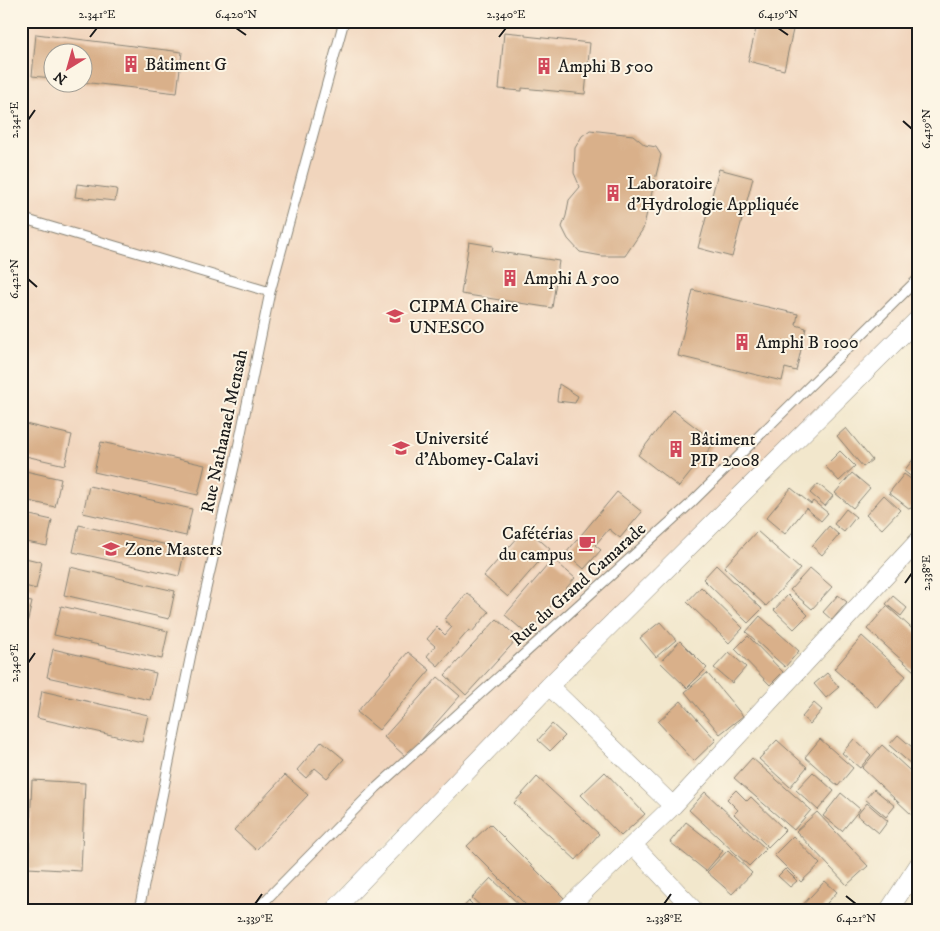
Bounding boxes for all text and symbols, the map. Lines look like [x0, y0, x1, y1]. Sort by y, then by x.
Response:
text: 2.341°E [78, 7, 116, 22]
text: 6.420°N [215, 7, 257, 22]
text: 2.340°E [486, 7, 526, 22]
text: 6.419°N [758, 7, 798, 22]
north arrow [42, 42, 92, 92]
building icon: Bâtiment G [121, 54, 141, 74]
place label: Bâtiment G [145, 54, 227, 76]
building icon: Amphi B 500 [534, 56, 554, 76]
place label: Amphi B 500 [558, 56, 653, 78]
text: N [50, 67, 71, 88]
text: 2.341°E [7, 101, 22, 139]
text: 6.419°N [919, 109, 934, 149]
place label: Laboratoire d'Hydrologie Appliquée [627, 173, 799, 216]
building icon: Laboratoire d'Hydrologie Appliquée [603, 183, 623, 203]
text: 6.421°N [7, 259, 22, 299]
building icon: Amphi A 500 [500, 268, 520, 288]
place label: Amphi A 500 [524, 268, 620, 290]
place label: CIPMA Chaire UNESCO [409, 296, 518, 339]
school or university icon: CIPMA Chaire UNESCO [385, 306, 405, 326]
building icon: Amphi B 1000 [732, 332, 752, 352]
place label: Amphi B 1000 [756, 332, 859, 354]
street label: Rue Nathanael Mensah [197, 347, 253, 515]
place label: Université d'Abomey-Calavi [415, 428, 539, 471]
place label: Bâtiment PIP 2008 [690, 429, 759, 472]
school or university icon: Université d'Abomey-Calavi [391, 438, 411, 458]
building icon: Bâtiment PIP 2008 [666, 439, 686, 459]
street label: Rue du Grand Camarade [507, 518, 651, 651]
place label: Cafétérias du campus [499, 523, 573, 566]
cafe icon: Cafétérias du campus [577, 533, 597, 553]
school or university icon: Zone Masters [101, 539, 121, 559]
place label: Zone Masters [125, 539, 222, 561]
text: 2.338°E [919, 554, 934, 591]
text: 2.340°E [7, 643, 22, 683]
text: 2.339°E [237, 911, 274, 926]
text: 2.338°E [646, 911, 683, 926]
text: 6.421°N [836, 911, 876, 926]

